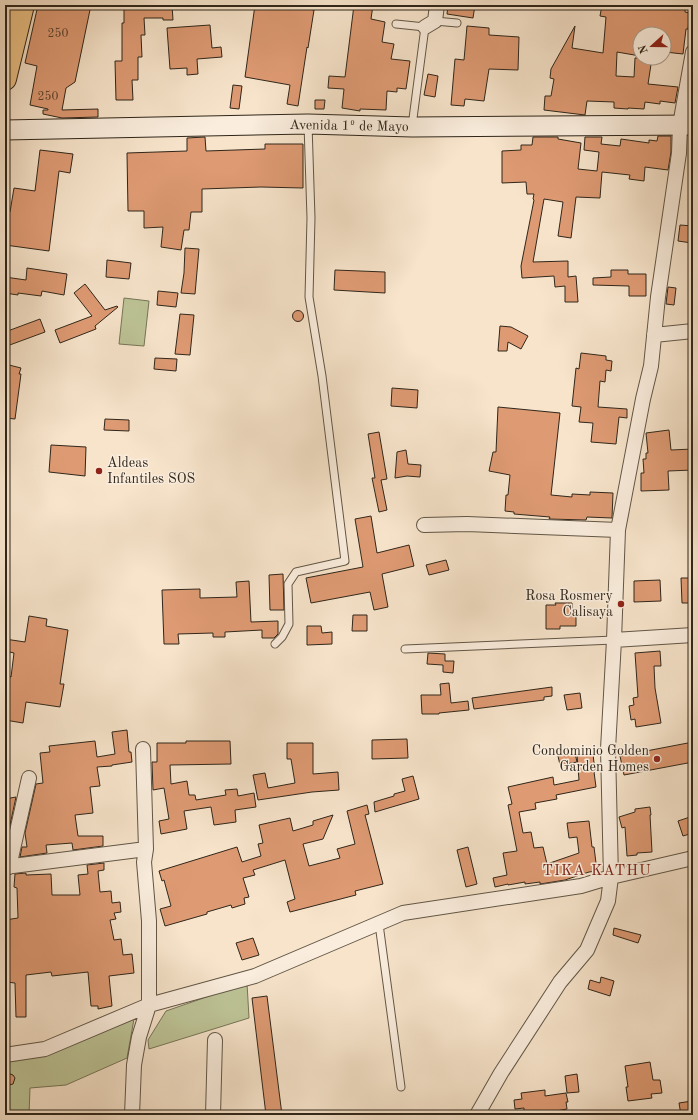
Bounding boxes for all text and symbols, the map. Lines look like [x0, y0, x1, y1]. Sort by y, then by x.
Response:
north arrow [632, 26, 672, 66]
house number: 250 [48, 27, 68, 40]
text: N [637, 43, 651, 55]
house number: 250 [38, 90, 58, 103]
street label: Avenida 1º de Mayo [289, 118, 409, 134]
place label: Aldeas Infantiles SOS [107, 456, 195, 486]
marker: Aldeas Infantiles SOS [94, 466, 104, 476]
place label: Rosa Rosmery Calisaya [525, 589, 614, 619]
marker: Rosa Rosmery Calisaya [616, 599, 626, 609]
place label: Condominio Golden Garden Homes [532, 744, 649, 774]
marker: Condominio Golden Garden Homes [652, 754, 662, 764]
district label: TIKA KATHU [542, 864, 652, 879]

